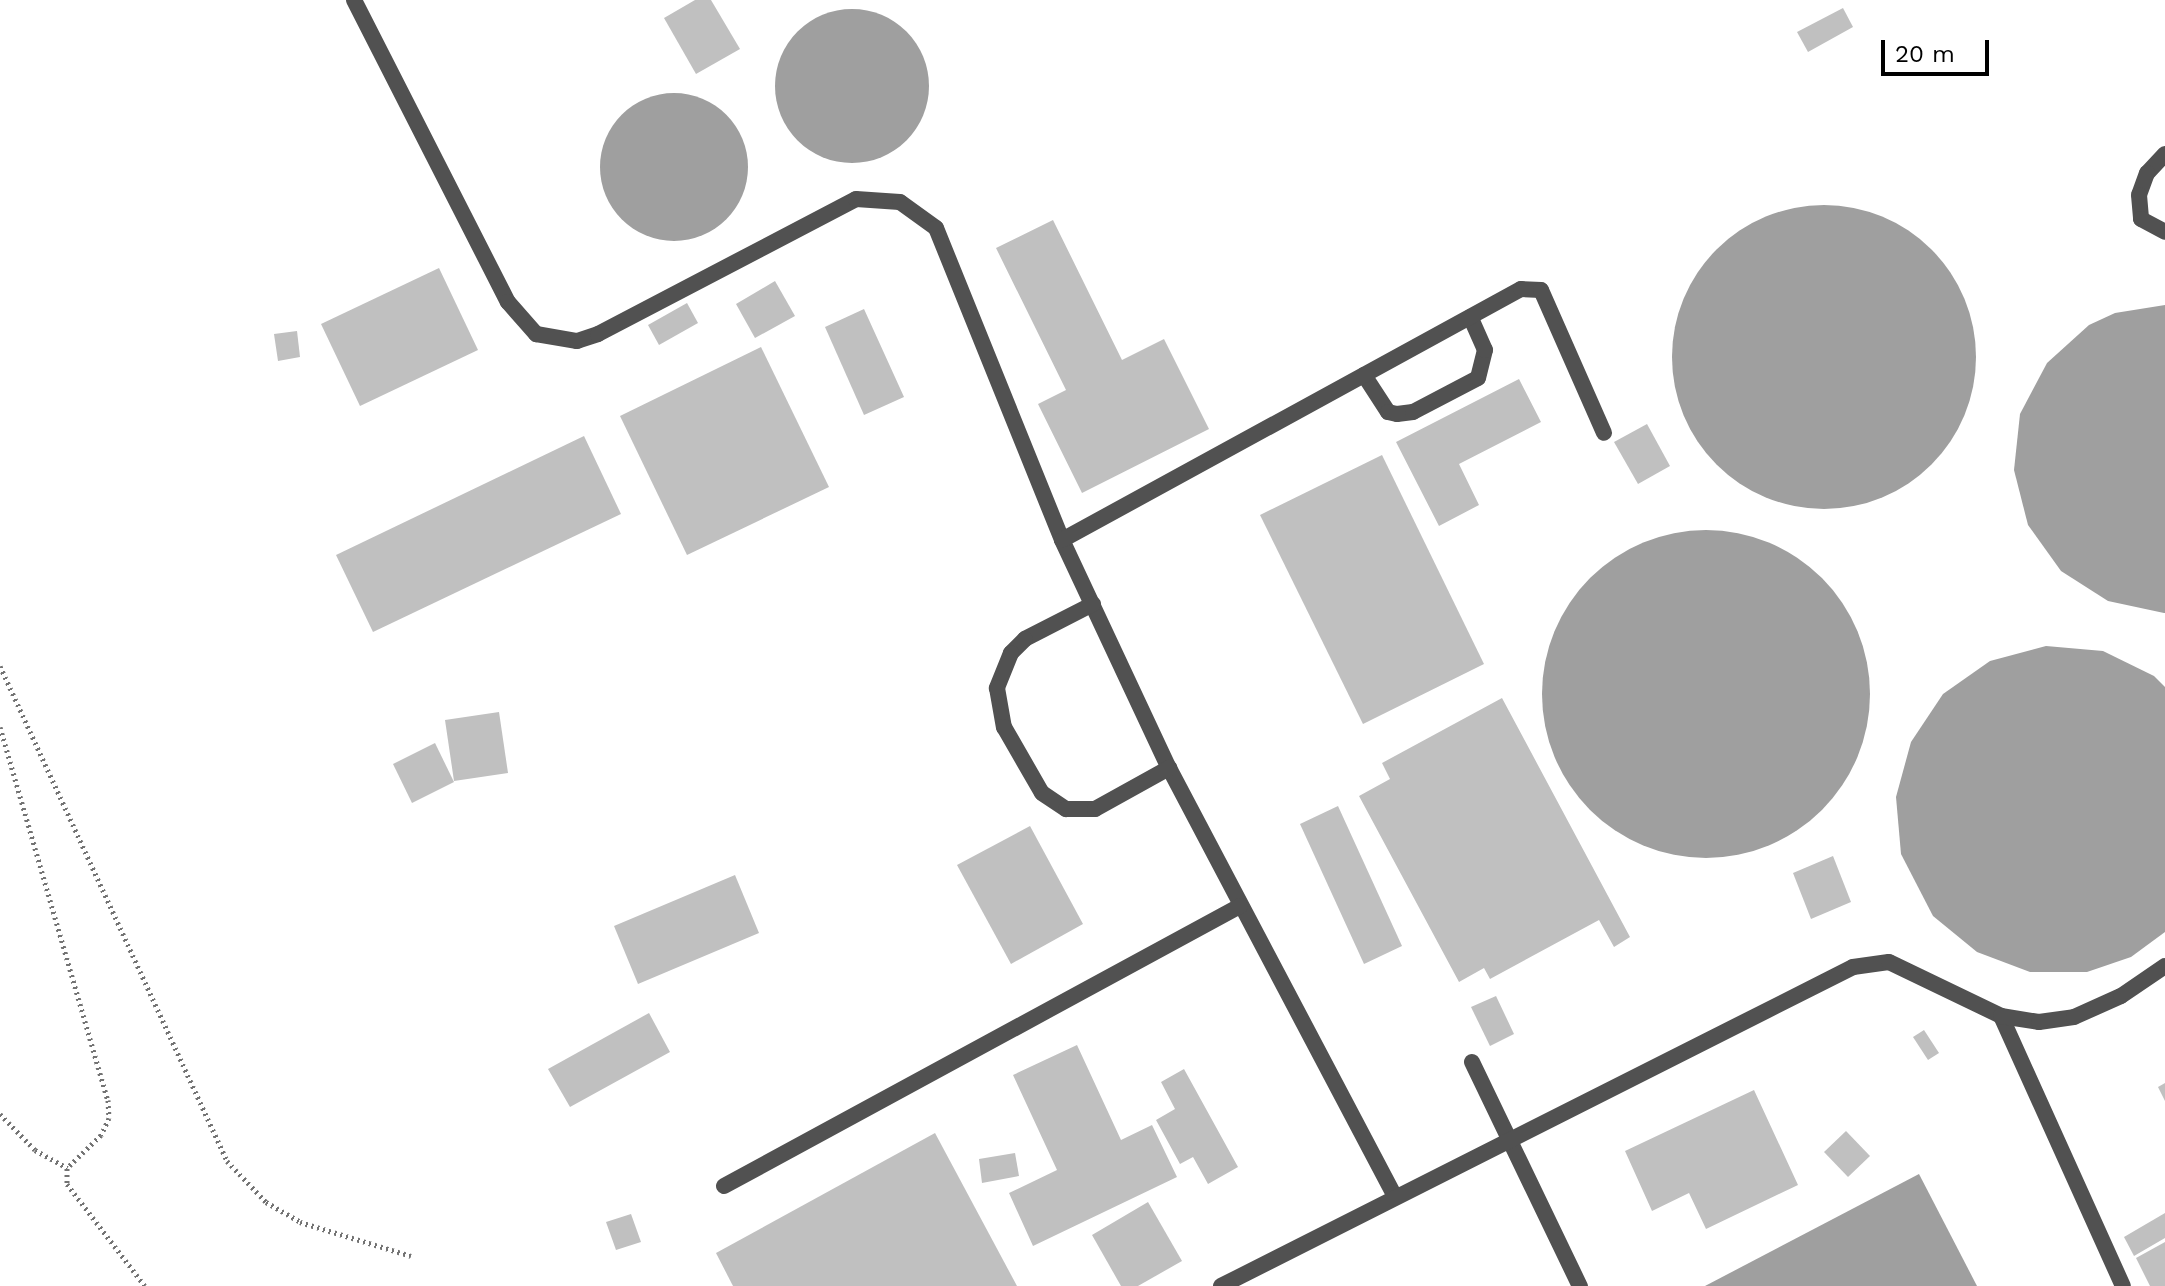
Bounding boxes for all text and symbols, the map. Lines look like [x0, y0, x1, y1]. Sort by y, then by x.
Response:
scale bar [1885, 24, 1993, 74]
text: 20 m [1895, 40, 1955, 68]

